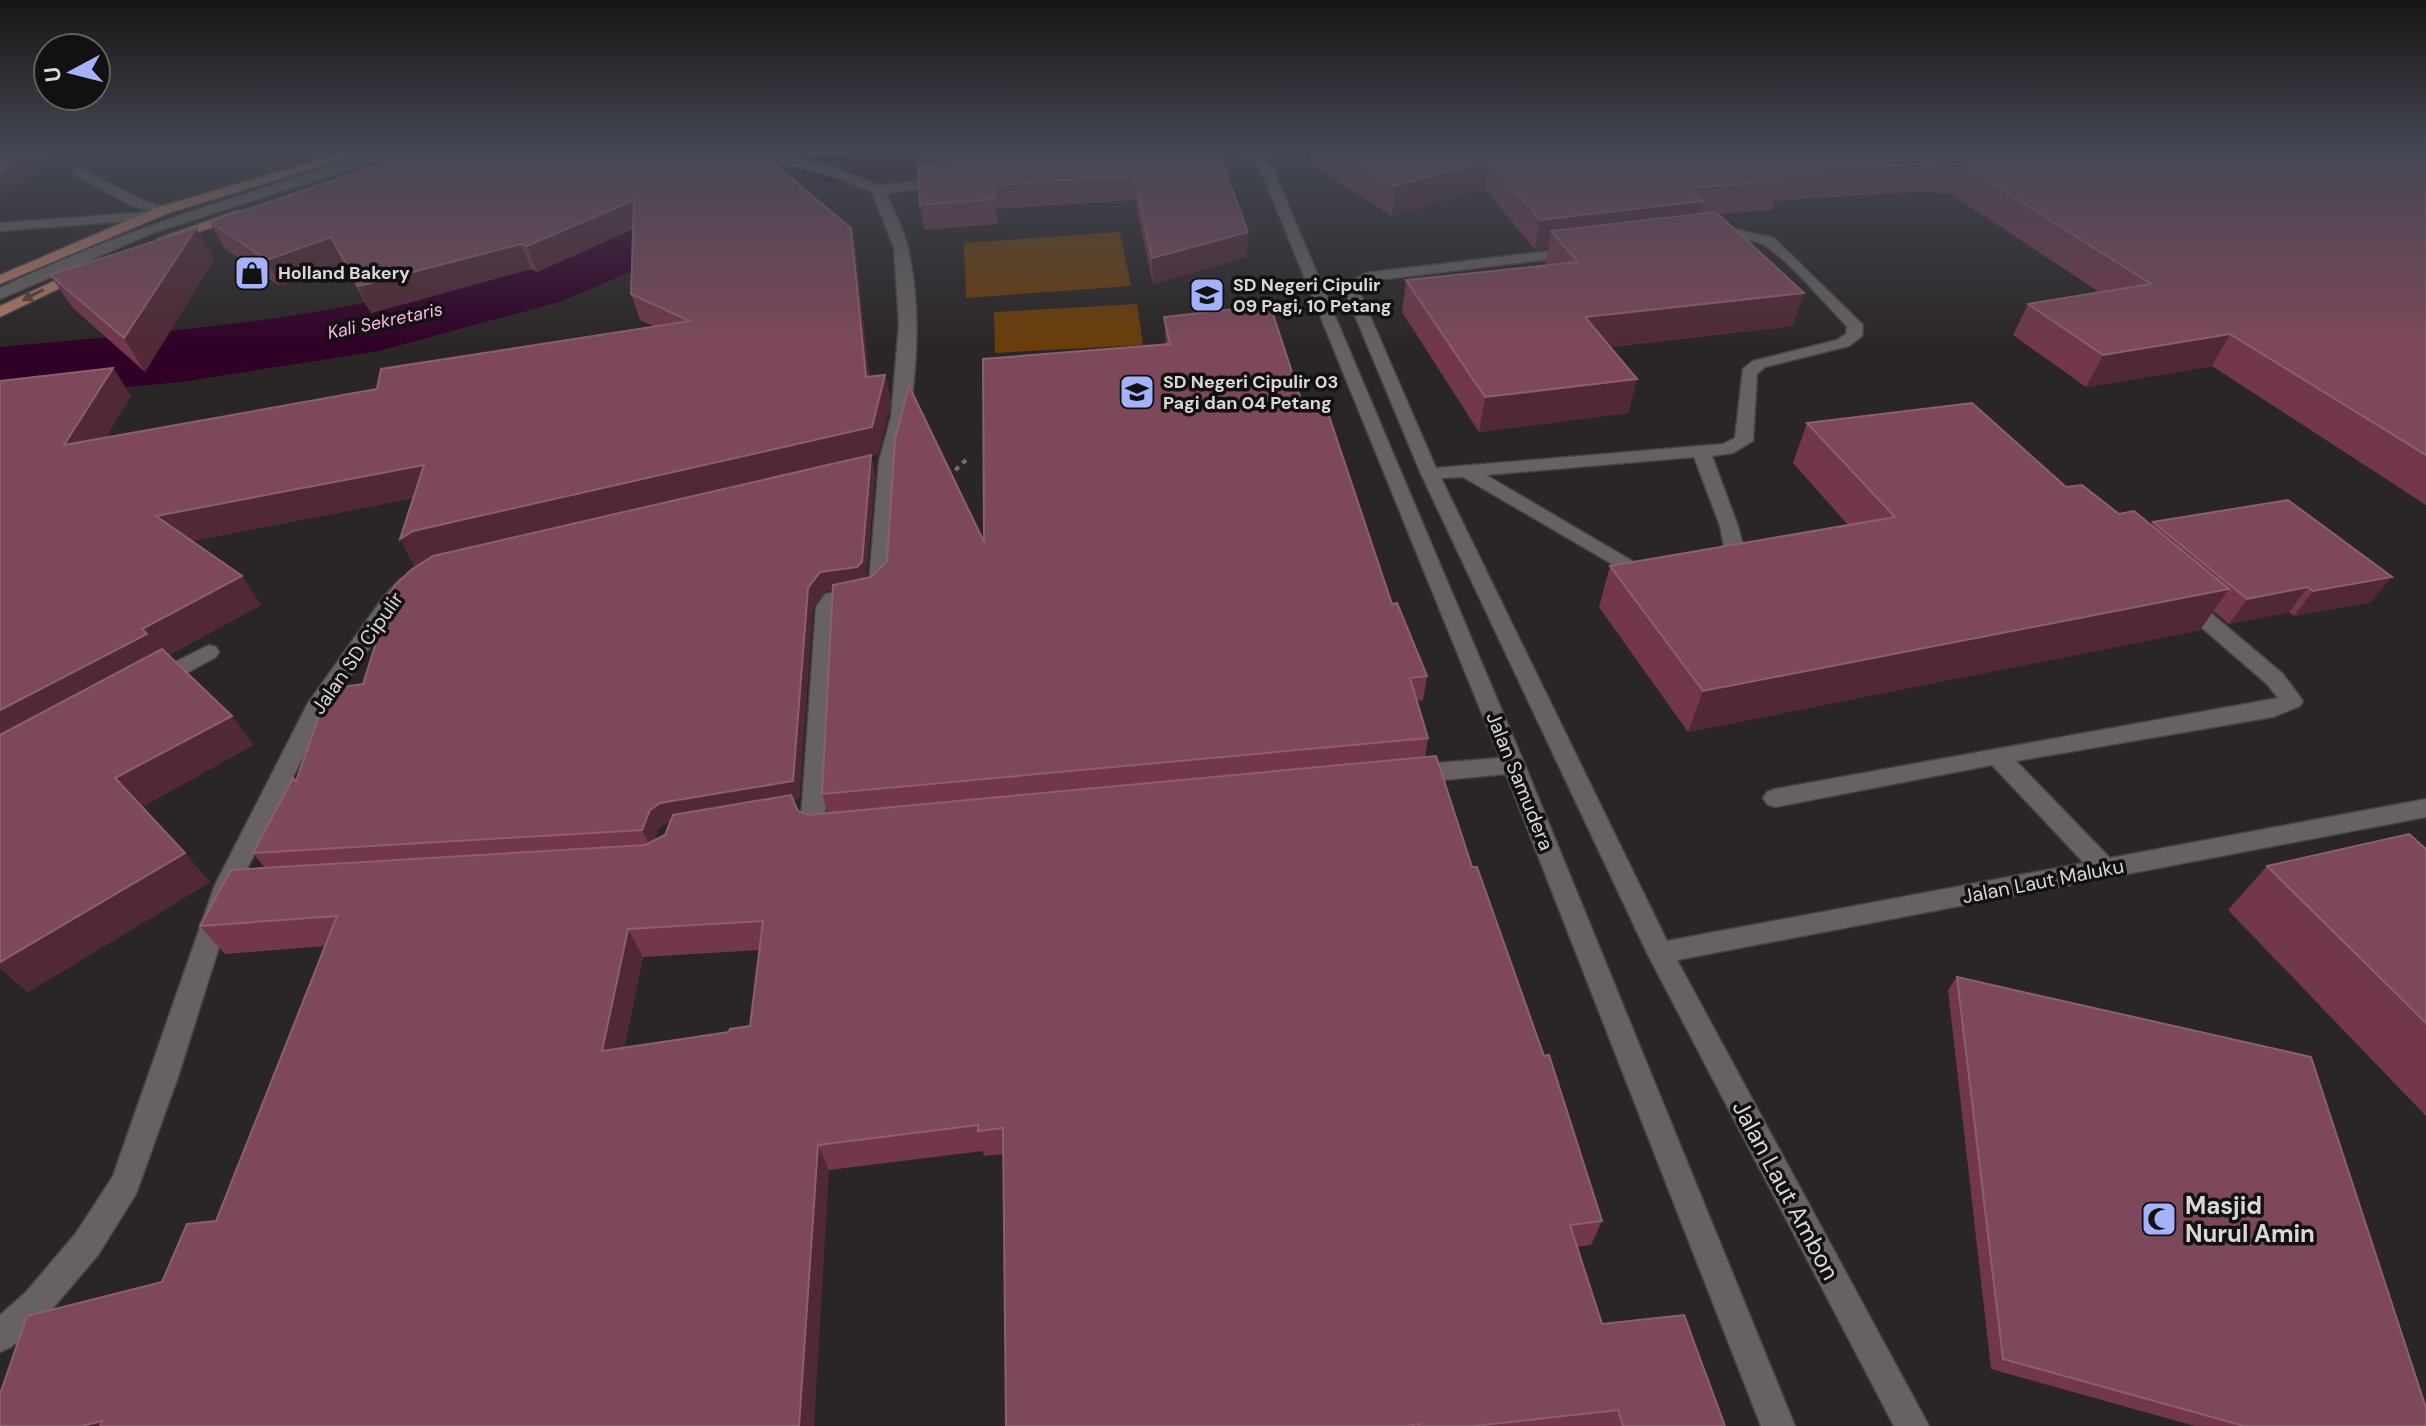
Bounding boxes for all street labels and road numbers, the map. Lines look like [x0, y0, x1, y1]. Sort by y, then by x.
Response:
street label: Jalan SD Cipulir [305, 587, 409, 719]
street label: Jalan Samudera [1480, 708, 1560, 854]
street label: Jalan Laut Maluku [1960, 853, 2126, 909]
street label: Jalan Laut Ambon [1726, 1095, 1846, 1285]

